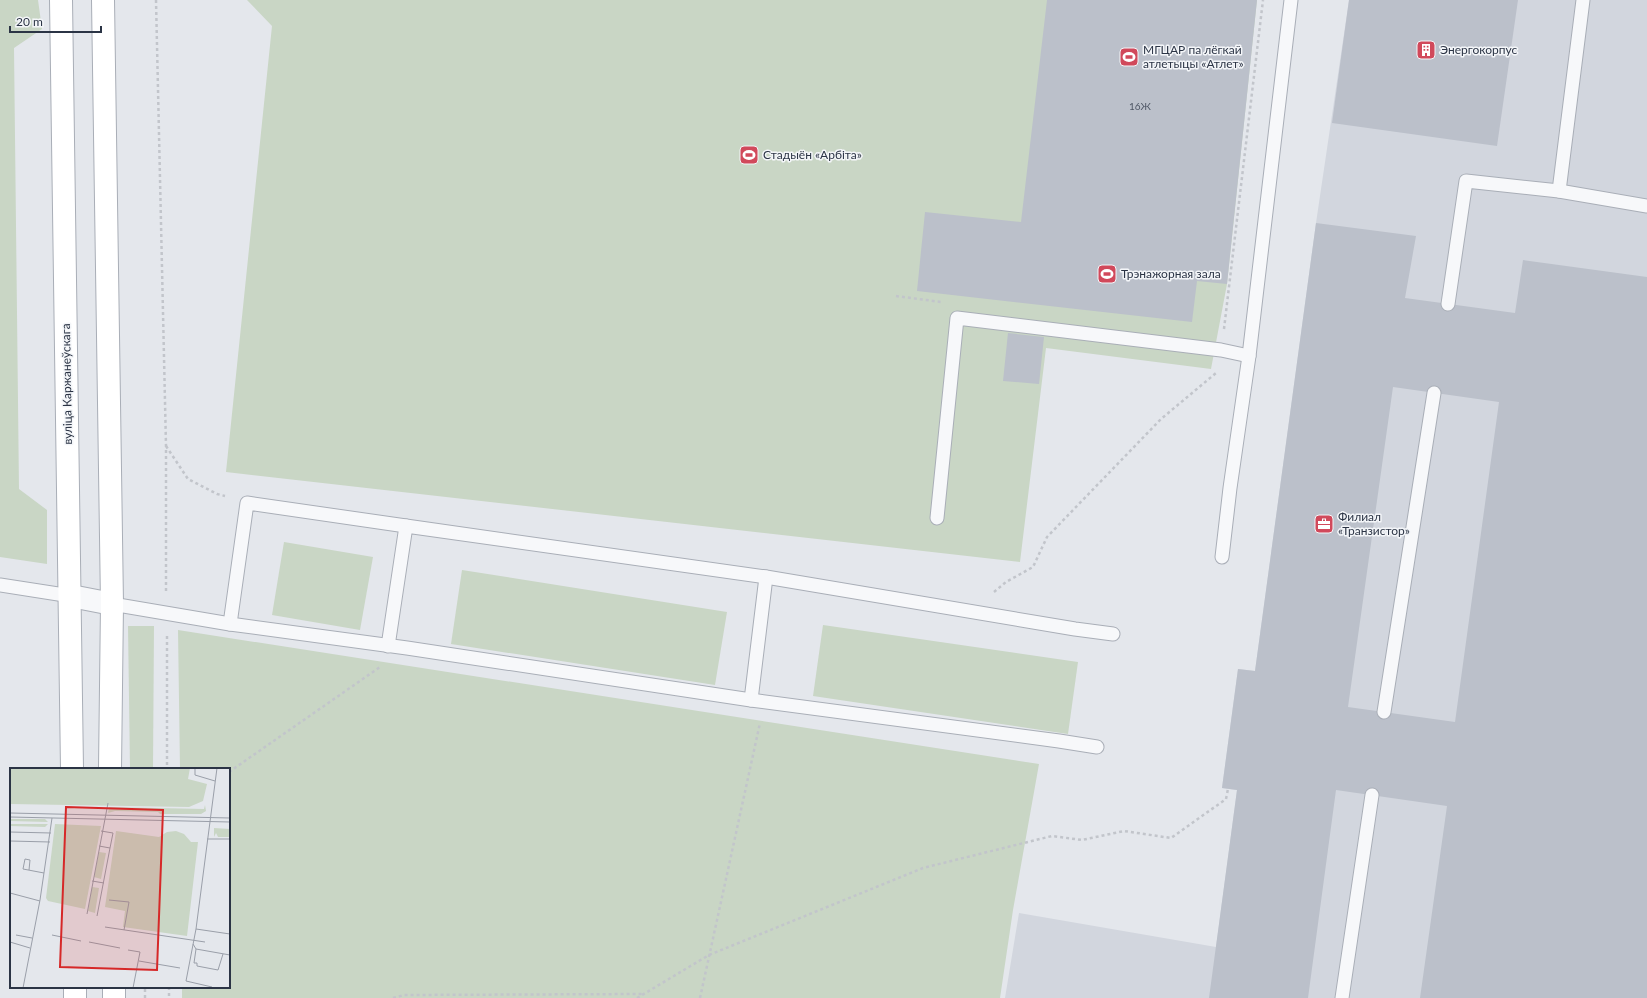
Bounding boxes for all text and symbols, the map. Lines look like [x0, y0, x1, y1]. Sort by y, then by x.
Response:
scale bar [10, 8, 101, 34]
text: 20 m [16, 14, 43, 29]
building icon: Энергокорпус [1415, 39, 1437, 61]
place label: МГЦАР па лёгкай атлетыцы «Атлет» [1143, 42, 1244, 71]
place label: Энергокорпус [1440, 42, 1518, 57]
sports icon: МГЦАР па лёгкай атлетыцы «Атлет» [1118, 46, 1140, 68]
house number: 16Ж [1129, 100, 1152, 112]
sports icon: Стадыён «Арбіта» [738, 144, 760, 166]
place label: Стадыён «Арбіта» [763, 147, 862, 162]
sports icon: Трэнажорная зала [1096, 263, 1118, 285]
place label: Трэнажорная зала [1121, 266, 1221, 281]
street label: вуліца Каржанеўскага [58, 323, 75, 445]
place label: Филиал «Транзистор» [1338, 509, 1410, 538]
office icon: Филиал «Транзистор» [1313, 513, 1335, 535]
inset map [10, 768, 230, 988]

